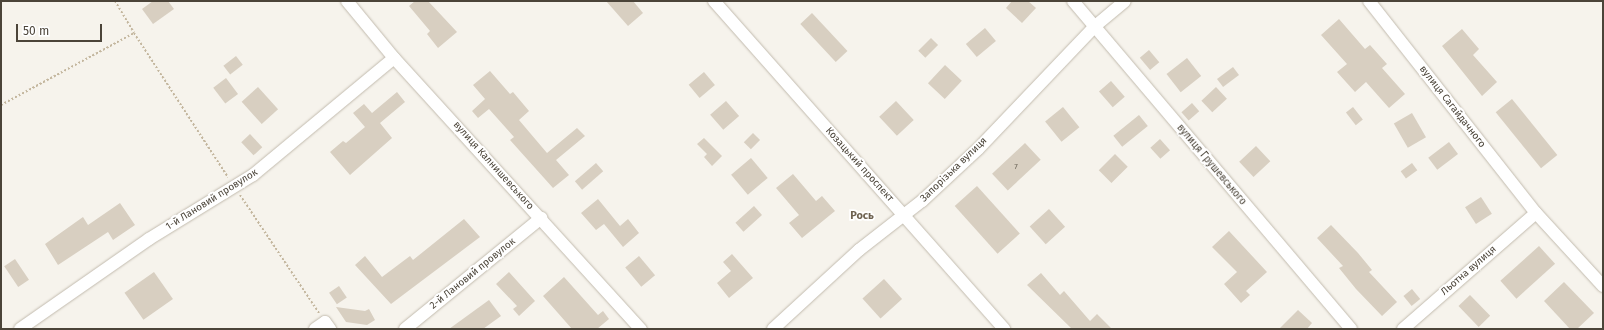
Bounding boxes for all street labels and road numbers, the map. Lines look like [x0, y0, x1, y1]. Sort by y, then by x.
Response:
street label: вулиця Сагайдачного [1416, 64, 1488, 150]
street label: вулиця Калнишевського [450, 119, 536, 213]
street label: вулиця Грушевського [1174, 122, 1248, 208]
street label: Козацький проспект [822, 125, 896, 205]
street label: Запорізька вулиця [918, 135, 990, 205]
street label: 1-й Лановий провулок [164, 167, 260, 233]
street label: 2-й Лановий провулок [428, 236, 518, 312]
street label: Льотна вулиця [1439, 244, 1499, 298]

